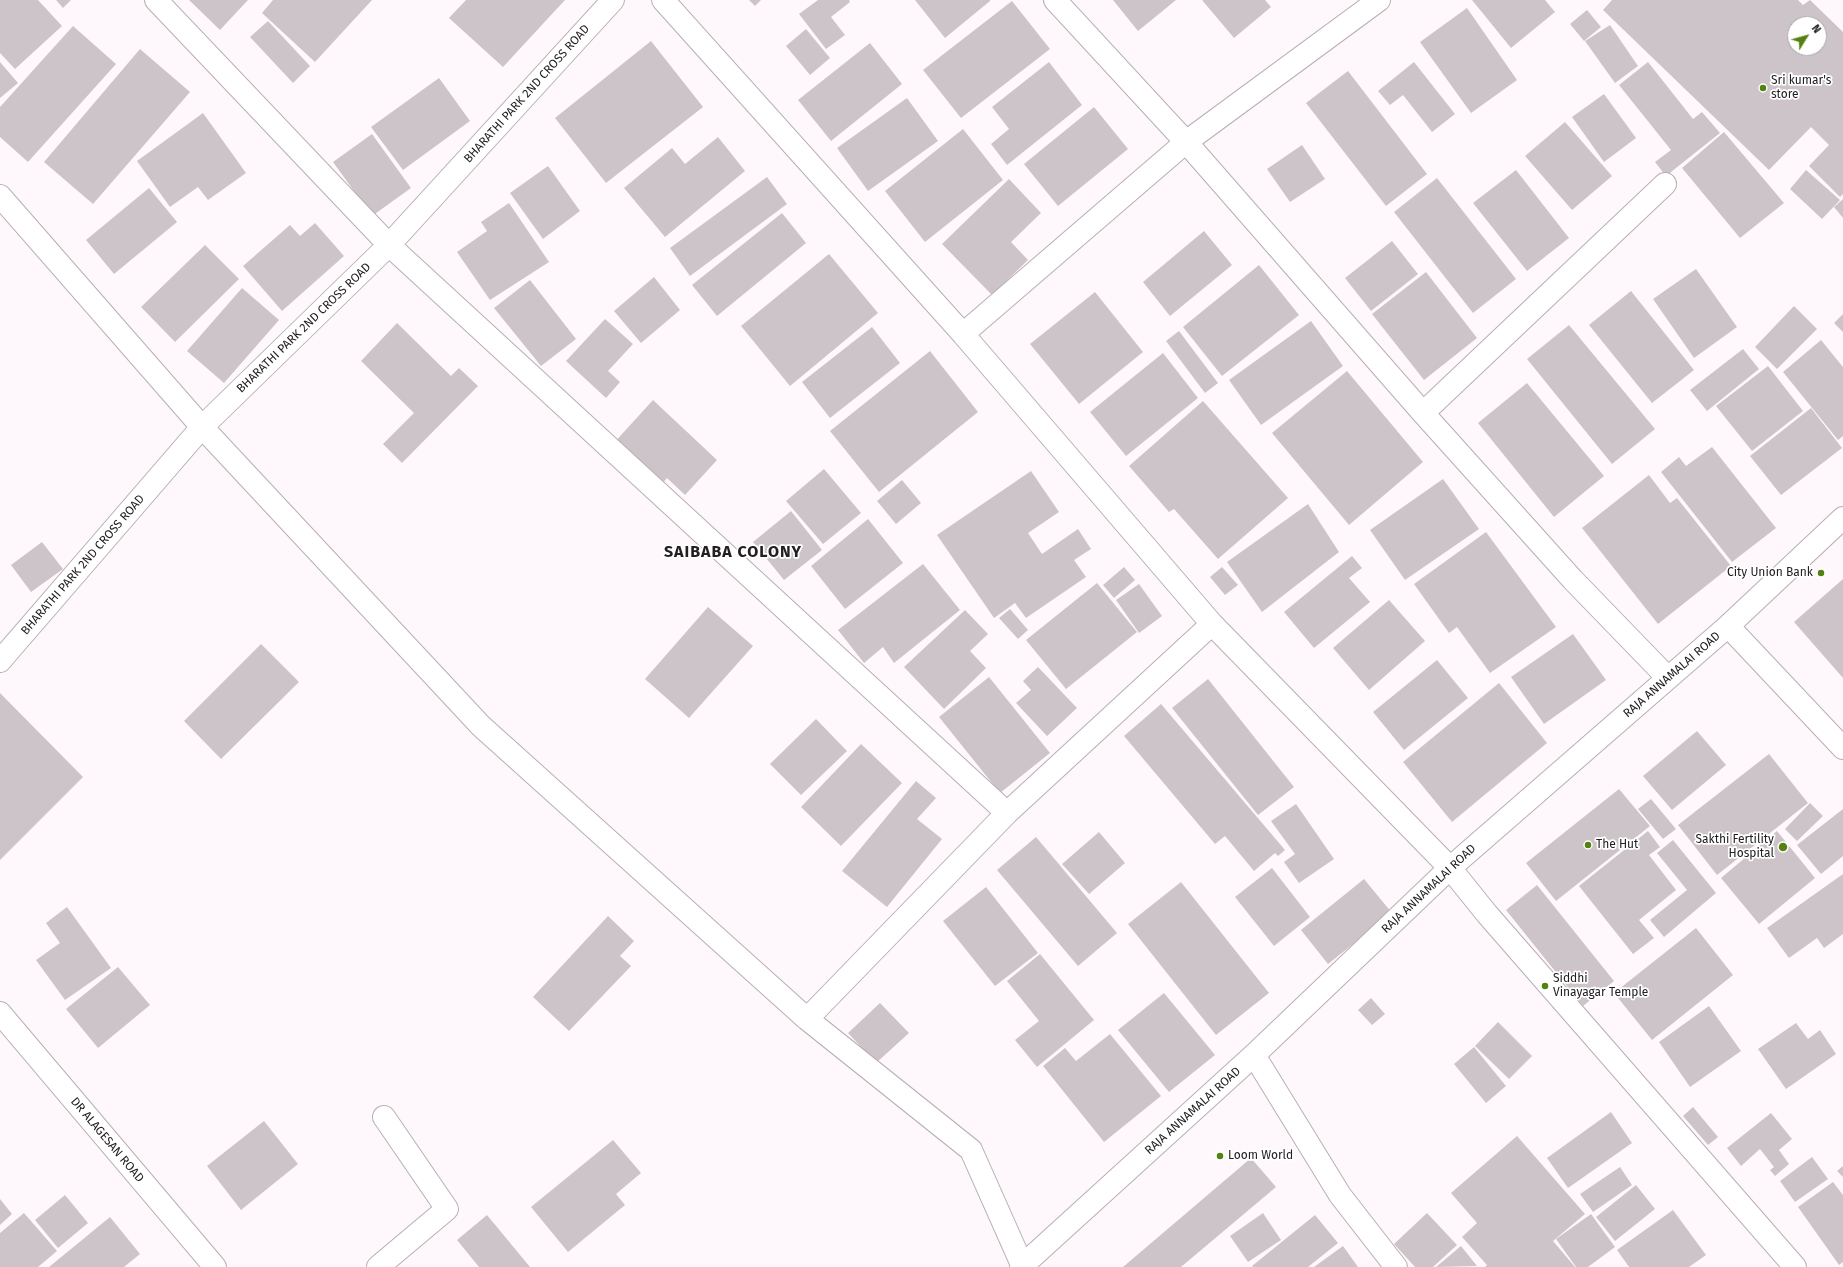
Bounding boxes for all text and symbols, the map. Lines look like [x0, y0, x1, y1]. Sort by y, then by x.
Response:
north arrow [1787, 16, 1827, 56]
street label: BHARATHI PARK 2ND CROSS ROAD [461, 22, 593, 166]
text: N [1809, 22, 1824, 36]
place label: Sri kumar's store [1771, 74, 1831, 102]
marker: Sri kumar's store [1758, 83, 1768, 93]
street label: BHARATHI PARK 2ND CROSS ROAD [234, 260, 374, 396]
street label: BHARATHI PARK 2ND CROSS ROAD [18, 492, 148, 638]
district label: SAIBABA COLONY [664, 543, 802, 563]
place label: City Union Bank [1727, 566, 1813, 580]
marker: City Union Bank [1816, 568, 1826, 578]
street label: RAJA ANNAMALAI ROAD [1621, 629, 1723, 721]
place label: Sakthi Fertility Hospital [1695, 833, 1774, 861]
place label: The Hut [1596, 838, 1638, 852]
marker: The Hut [1583, 840, 1593, 850]
marker: Sakthi Fertility Hospital [1777, 841, 1789, 853]
street label: RAJA ANNAMALAI ROAD [1379, 842, 1479, 936]
place label: Siddhi Vinayagar Temple [1553, 972, 1648, 1000]
marker: Siddhi Vinayagar Temple [1540, 981, 1550, 991]
street label: RAJA ANNAMALAI ROAD [1142, 1064, 1244, 1158]
street label: DR ALAGESAN ROAD [67, 1095, 147, 1185]
place label: Loom World [1228, 1149, 1293, 1163]
marker: Loom World [1215, 1151, 1225, 1161]

